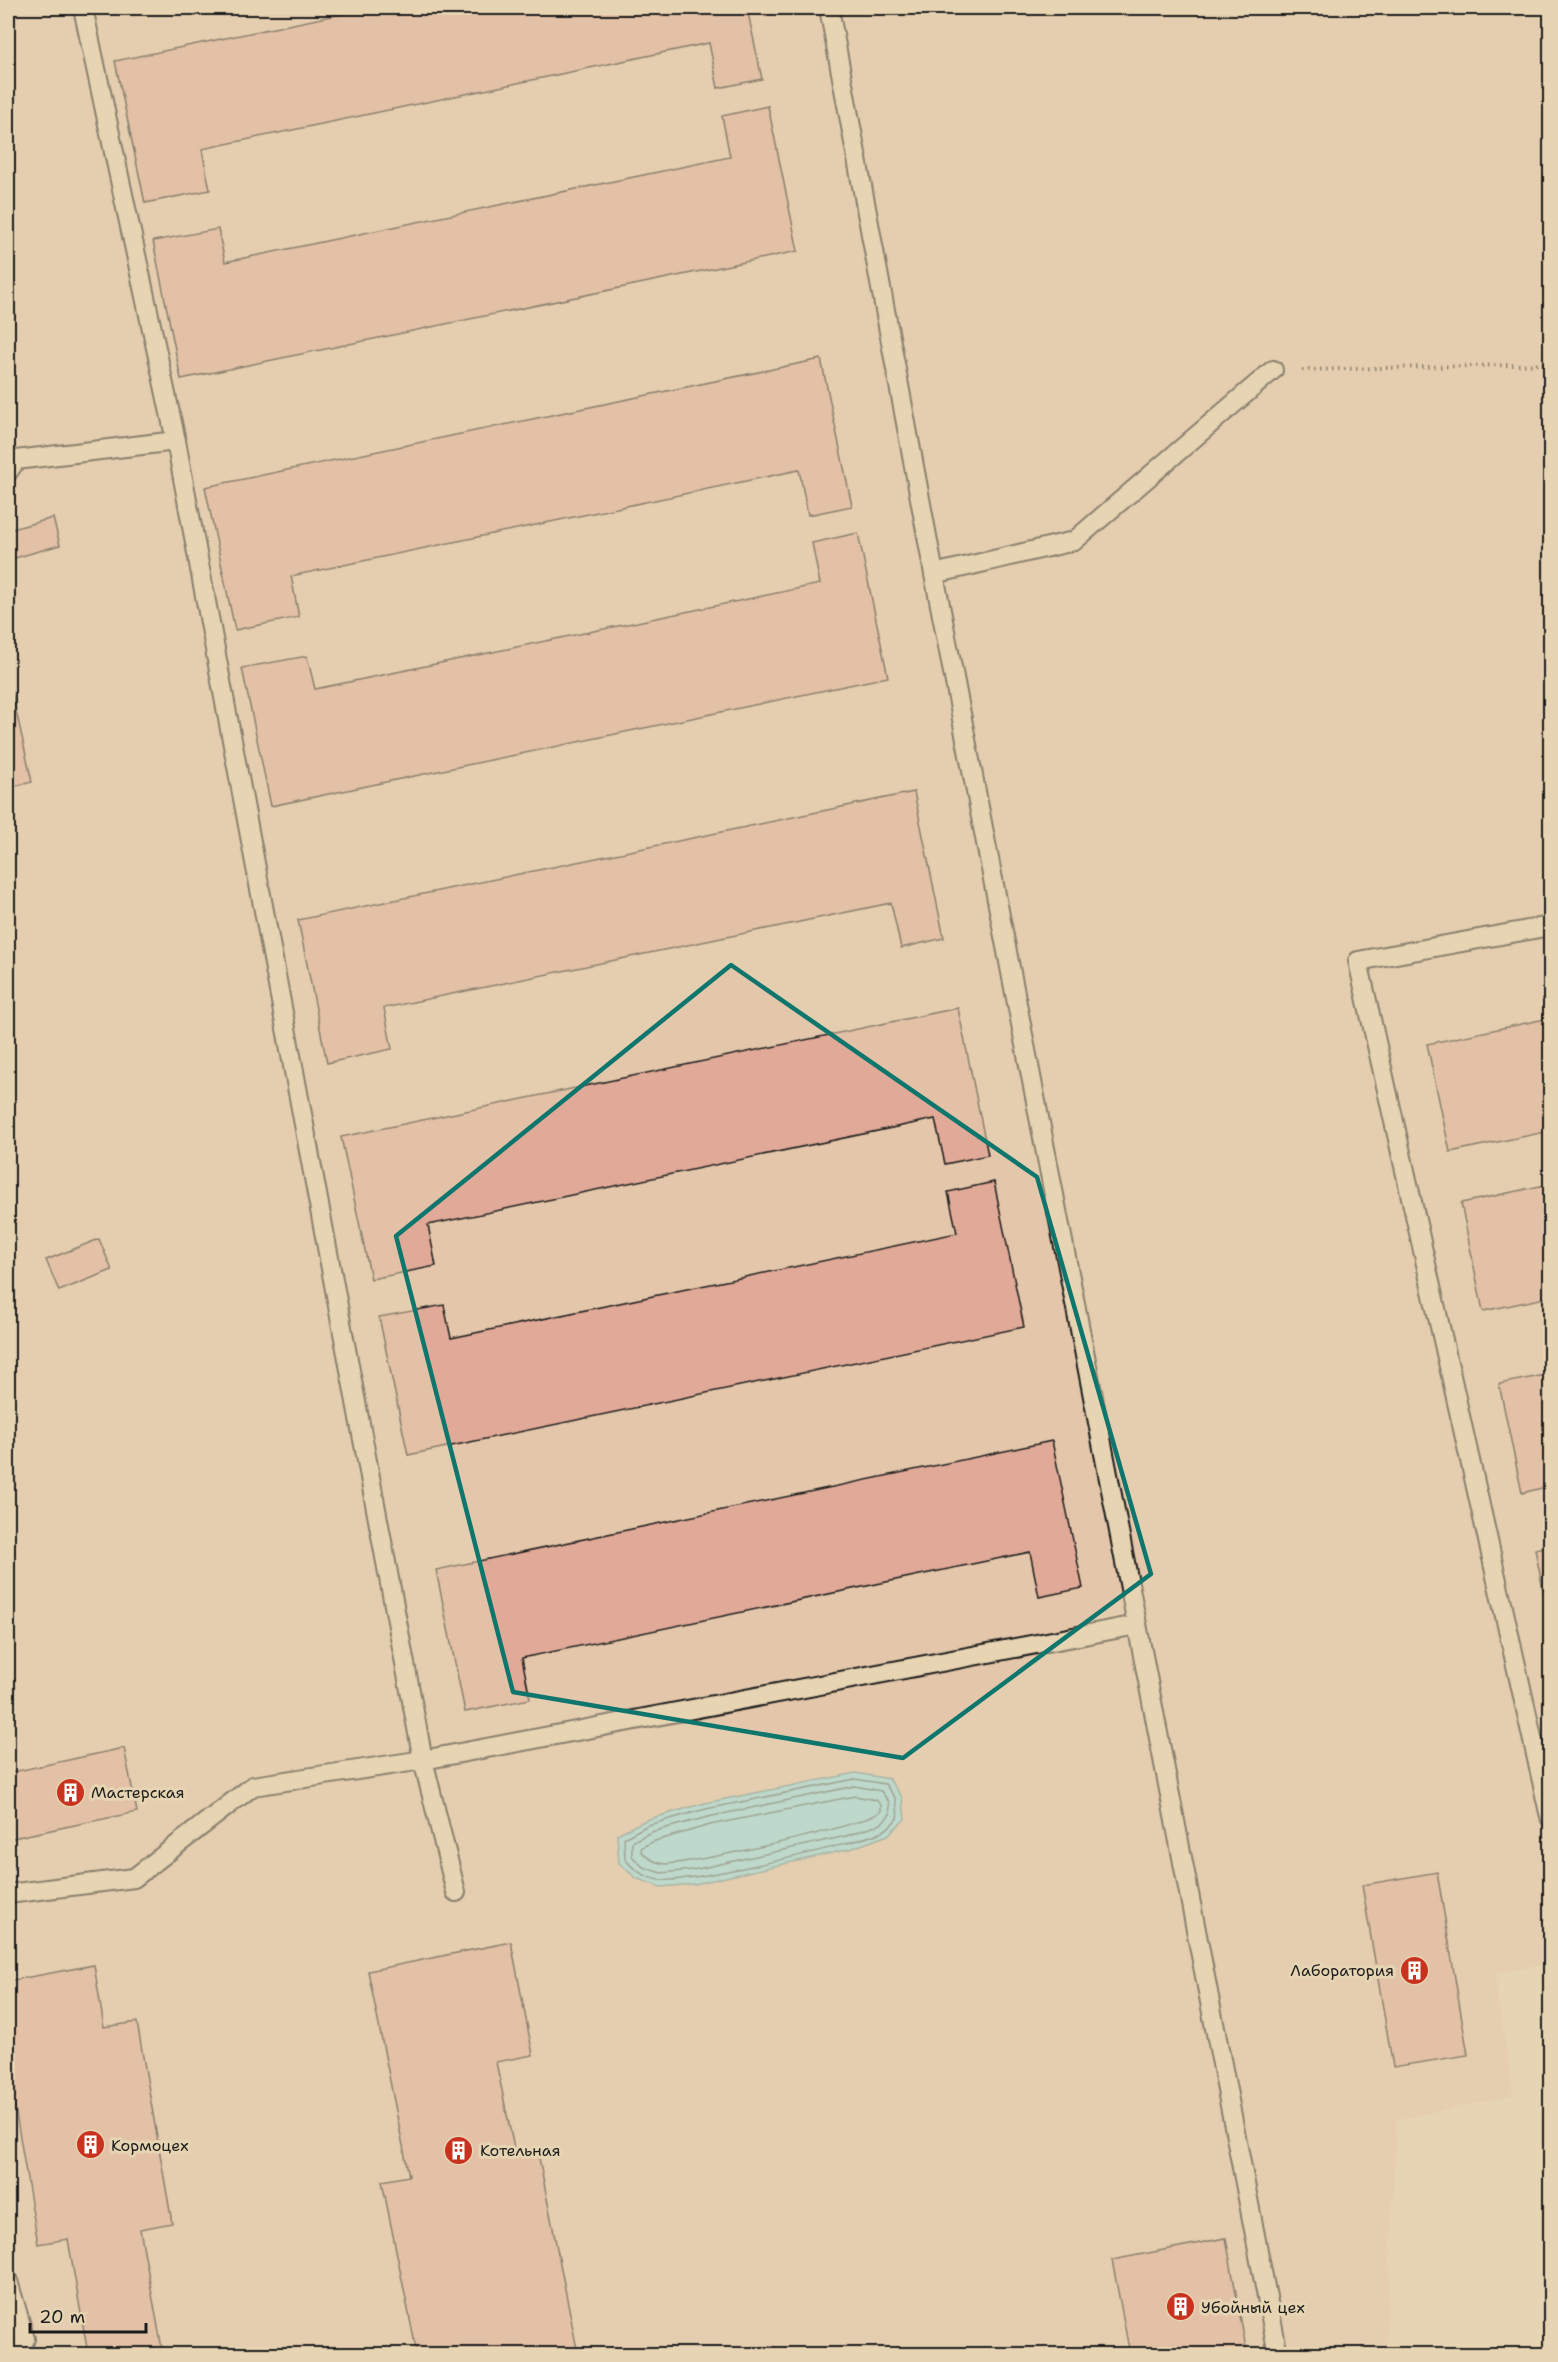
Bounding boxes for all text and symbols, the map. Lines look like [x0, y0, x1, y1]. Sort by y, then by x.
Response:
building icon: Мастерская [54, 1776, 86, 1808]
place label: Мастерская [91, 1782, 185, 1803]
building icon: Лаборатория [1399, 1954, 1431, 1986]
place label: Лаборатория [1290, 1960, 1394, 1981]
building icon: Кормоцех [74, 2129, 106, 2161]
building icon: Котельная [443, 2134, 475, 2166]
place label: Кормоцех [111, 2135, 189, 2156]
place label: Котельная [480, 2140, 560, 2161]
building icon: Убойный цех [1164, 2291, 1196, 2323]
scale bar [30, 2296, 146, 2334]
place label: Убойный цех [1201, 2297, 1305, 2318]
text: 20 m [39, 2305, 85, 2329]

